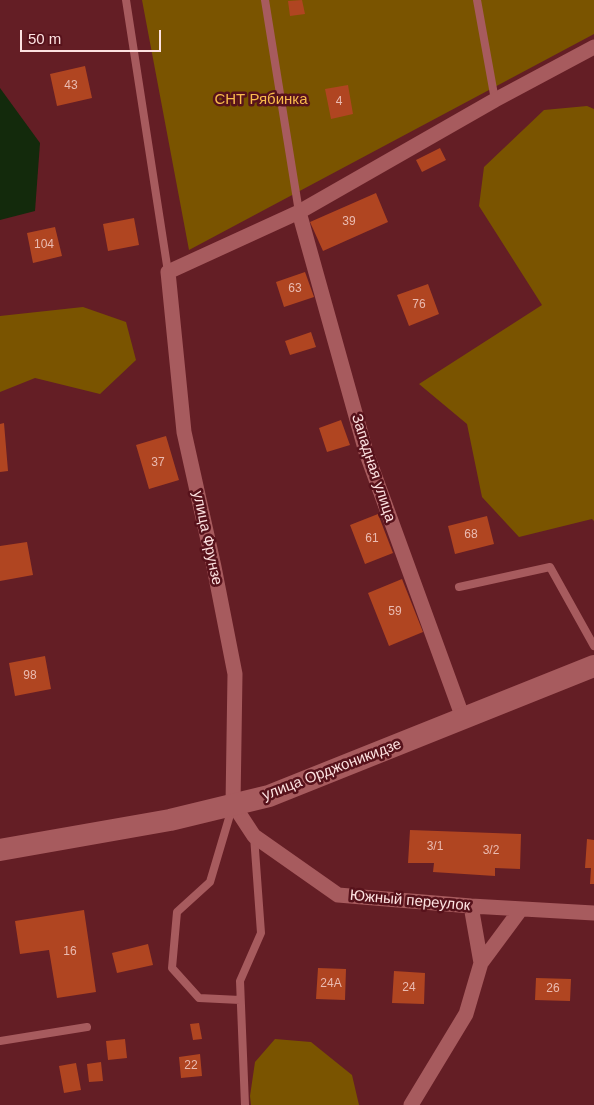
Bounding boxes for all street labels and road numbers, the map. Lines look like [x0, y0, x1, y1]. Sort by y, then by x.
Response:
street label: Западная улица [347, 412, 399, 524]
street label: улица Фрунзе [188, 489, 226, 587]
street label: улица Орджоникидзе [260, 735, 404, 805]
street label: Южный переулок [349, 887, 471, 915]

